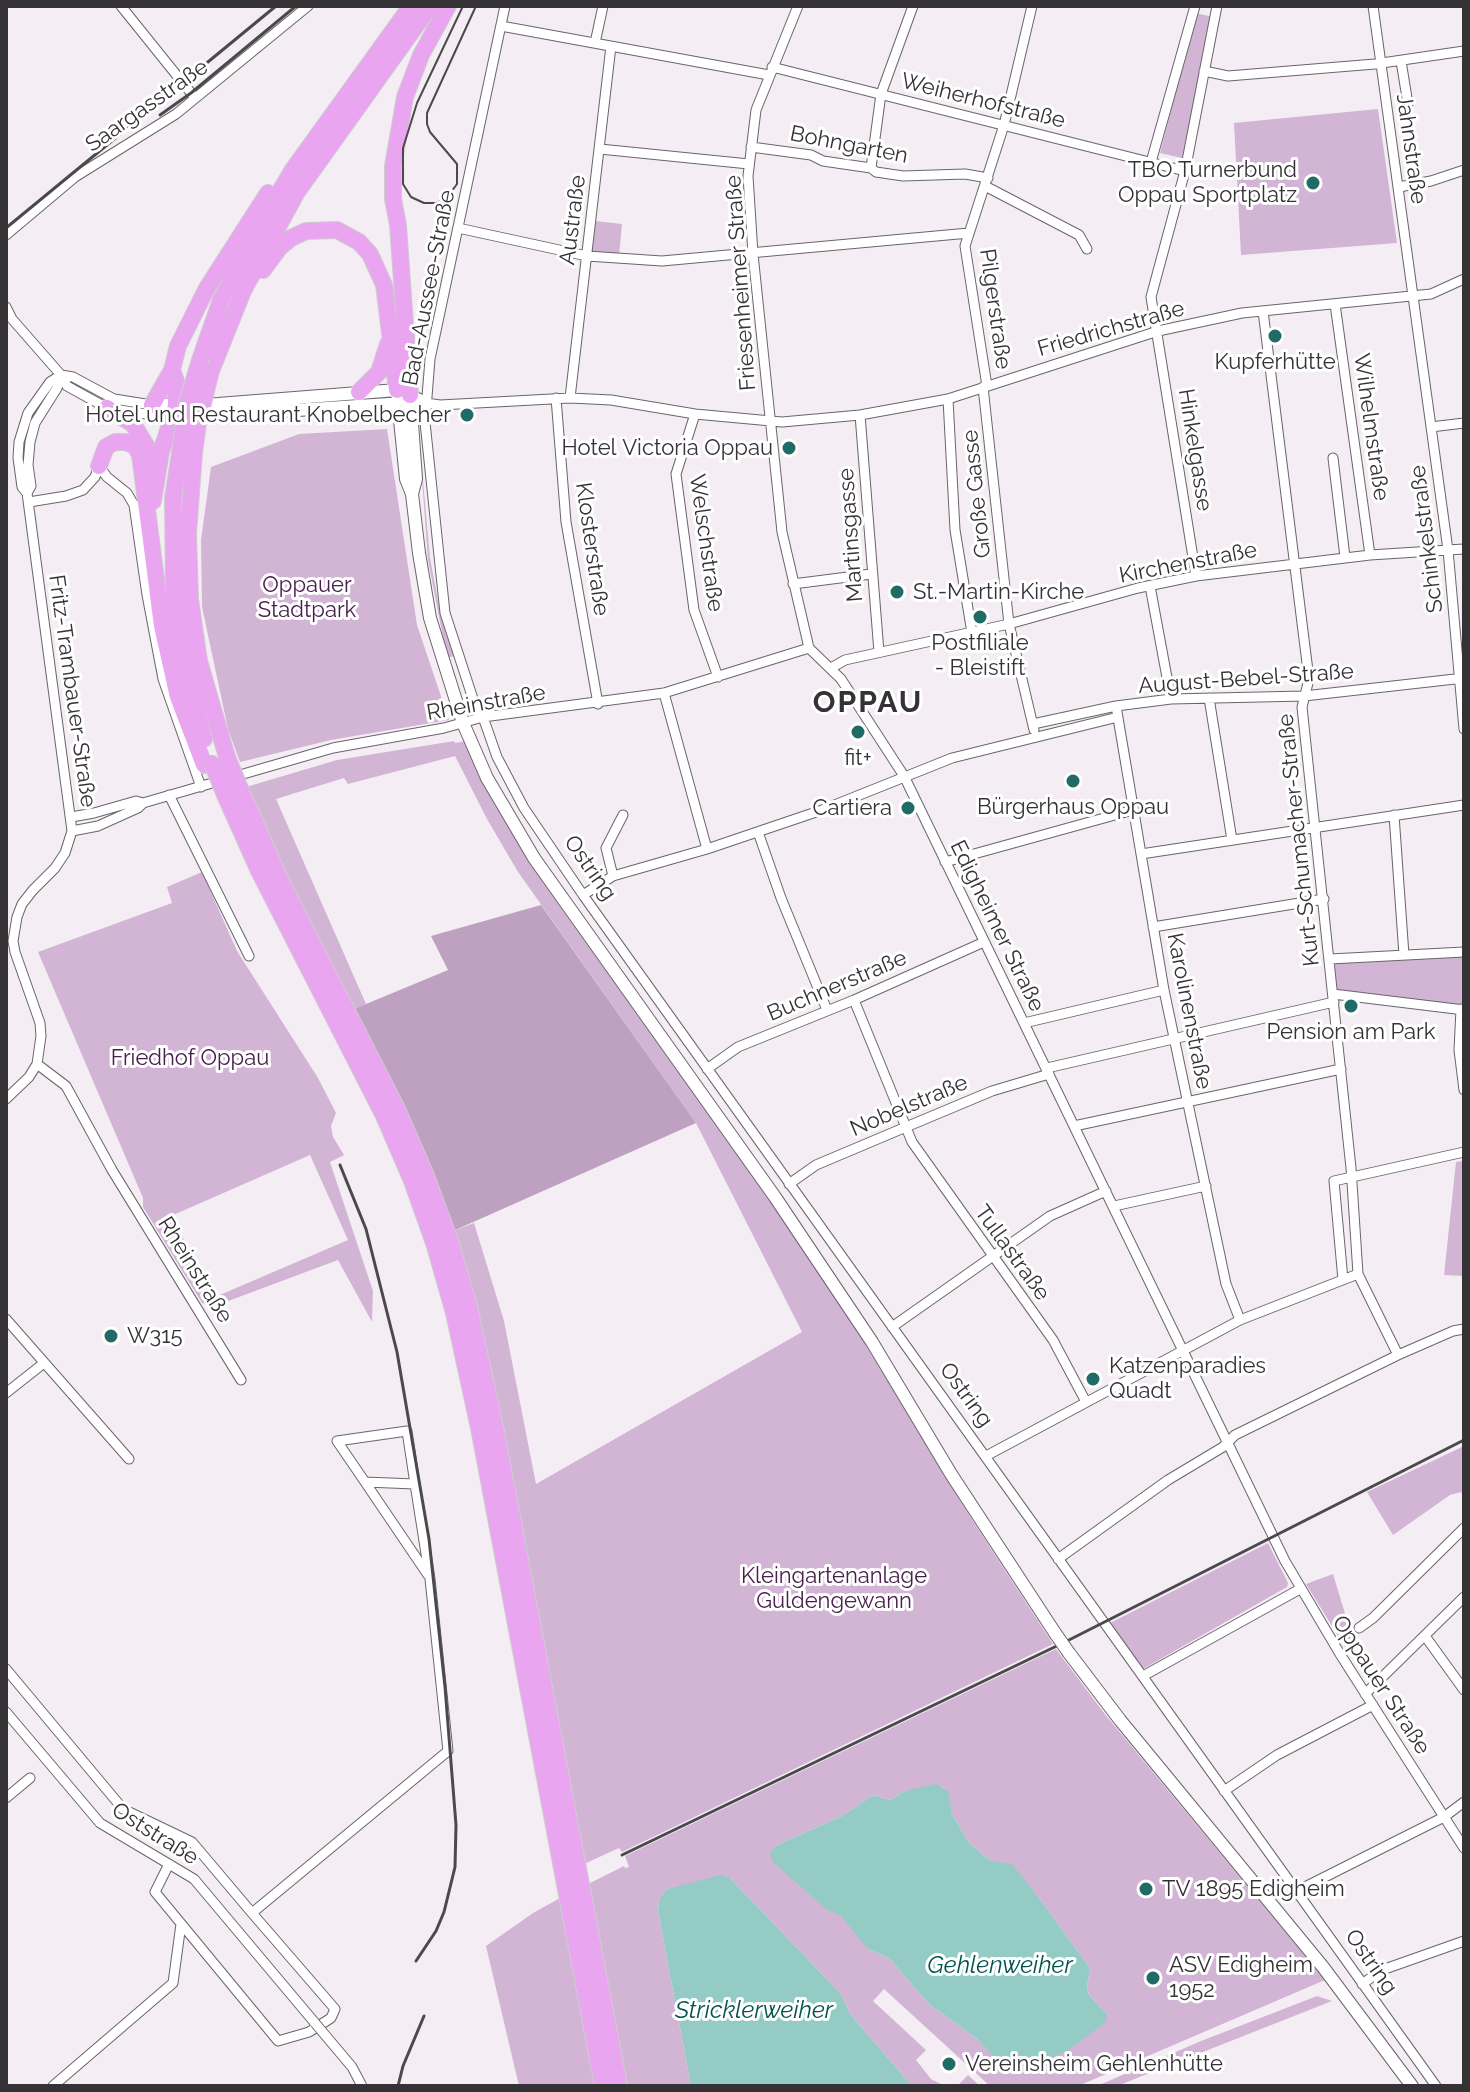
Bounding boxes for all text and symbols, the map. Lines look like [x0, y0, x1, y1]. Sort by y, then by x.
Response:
street label: Saargasstraße [81, 54, 213, 158]
street label: Weiherhofstraße [898, 68, 1068, 134]
street label: Jahnstraße [1390, 92, 1432, 206]
street label: Bohngarten [788, 121, 910, 169]
place label: TBO Turnerbund Oppau Sportplatz [1118, 157, 1297, 208]
street label: Austraße [554, 174, 592, 266]
street label: Friesenheimer Straße [720, 174, 762, 392]
marker: TBO Turnerbund Oppau Sportplatz [1304, 174, 1322, 192]
street label: Bad-Aussee-Straße [397, 188, 461, 388]
street label: Pilgerstraße [973, 247, 1017, 371]
street label: Friedrichstraße [1035, 295, 1187, 363]
marker: Kupferhütte [1266, 327, 1284, 345]
place label: Kupferhütte [1214, 349, 1336, 375]
street label: Wilhelmstraße [1348, 352, 1394, 502]
street label: Hinkelgasse [1172, 387, 1218, 513]
place label: Hotel und Restaurant Knobelbecher [85, 402, 451, 428]
marker: Hotel und Restaurant Knobelbecher [458, 406, 476, 424]
street label: Große Gasse [957, 429, 997, 559]
place label: Hotel Victoria Oppau [561, 435, 773, 461]
marker: Hotel Victoria Oppau [780, 439, 798, 457]
street label: Schinkelstraße [1405, 464, 1449, 614]
street label: Martinsgasse [833, 467, 869, 603]
street label: Welschstraße [683, 473, 729, 613]
street label: Klosterstraße [570, 481, 614, 617]
street label: Kirchenstraße [1117, 537, 1259, 589]
park label: Oppauer Stadtpark [258, 572, 356, 624]
street label: Fritz-Trambauer-Straße [43, 573, 101, 809]
place label: St.-Martin-Kirche [913, 579, 1084, 605]
marker: St.-Martin-Kirche [888, 583, 906, 601]
marker: Postfiliale - Bleistift [971, 608, 989, 626]
place label: Postfiliale - Bleistift [931, 630, 1029, 682]
street label: August-Bebel-Straße [1137, 658, 1355, 700]
street label: Rheinstraße [424, 680, 548, 726]
district label: OPPAU [813, 685, 923, 721]
street label: Kurt-Schumacher-Straße [1273, 712, 1325, 968]
marker: fit+ [849, 723, 867, 741]
place label: fit+ [844, 745, 872, 771]
marker: Bürgerhaus Oppau [1064, 772, 1082, 790]
place label: Bürgerhaus Oppau [977, 794, 1169, 820]
place label: Cartiera [812, 795, 892, 821]
marker: Cartiera [899, 799, 917, 817]
street label: Ostring [558, 830, 622, 906]
street label: Edigheimer Straße [944, 836, 1050, 1016]
street label: Karolinenstraße [1161, 931, 1217, 1091]
street label: Buchnerstraße [763, 945, 911, 1027]
marker: Pension am Park [1342, 997, 1360, 1015]
place label: Pension am Park [1267, 1019, 1435, 1045]
park label: Friedhof Oppau [111, 1045, 269, 1071]
street label: Nobelstraße [846, 1069, 972, 1143]
street label: Tullastraße [969, 1200, 1055, 1306]
street label: Rheinstraße [152, 1212, 238, 1328]
place label: W315 [127, 1323, 183, 1349]
marker: W315 [102, 1327, 120, 1345]
place label: Katzenparadies Quadt [1109, 1353, 1266, 1404]
street label: Ostring [934, 1358, 998, 1432]
marker: Katzenparadies Quadt [1084, 1370, 1102, 1388]
park label: Kleingartenanlage Guldengewann [741, 1563, 927, 1614]
street label: Oppauer Straße [1326, 1611, 1436, 1759]
street label: Oststraße [107, 1797, 203, 1871]
place label: TV 1895 Edigheim [1162, 1876, 1345, 1902]
marker: TV 1895 Edigheim [1137, 1880, 1155, 1898]
street label: Ostring [1339, 1924, 1403, 2000]
water label: Gehlenweiher [927, 1952, 1073, 1980]
place label: ASV Edigheim 1952 [1169, 1952, 1313, 2004]
marker: ASV Edigheim 1952 [1144, 1969, 1162, 1987]
water label: Stricklerweiher [675, 1997, 833, 2025]
place label: Vereinsheim Gehlenhütte [965, 2051, 1223, 2077]
marker: Vereinsheim Gehlenhütte [940, 2055, 958, 2073]

